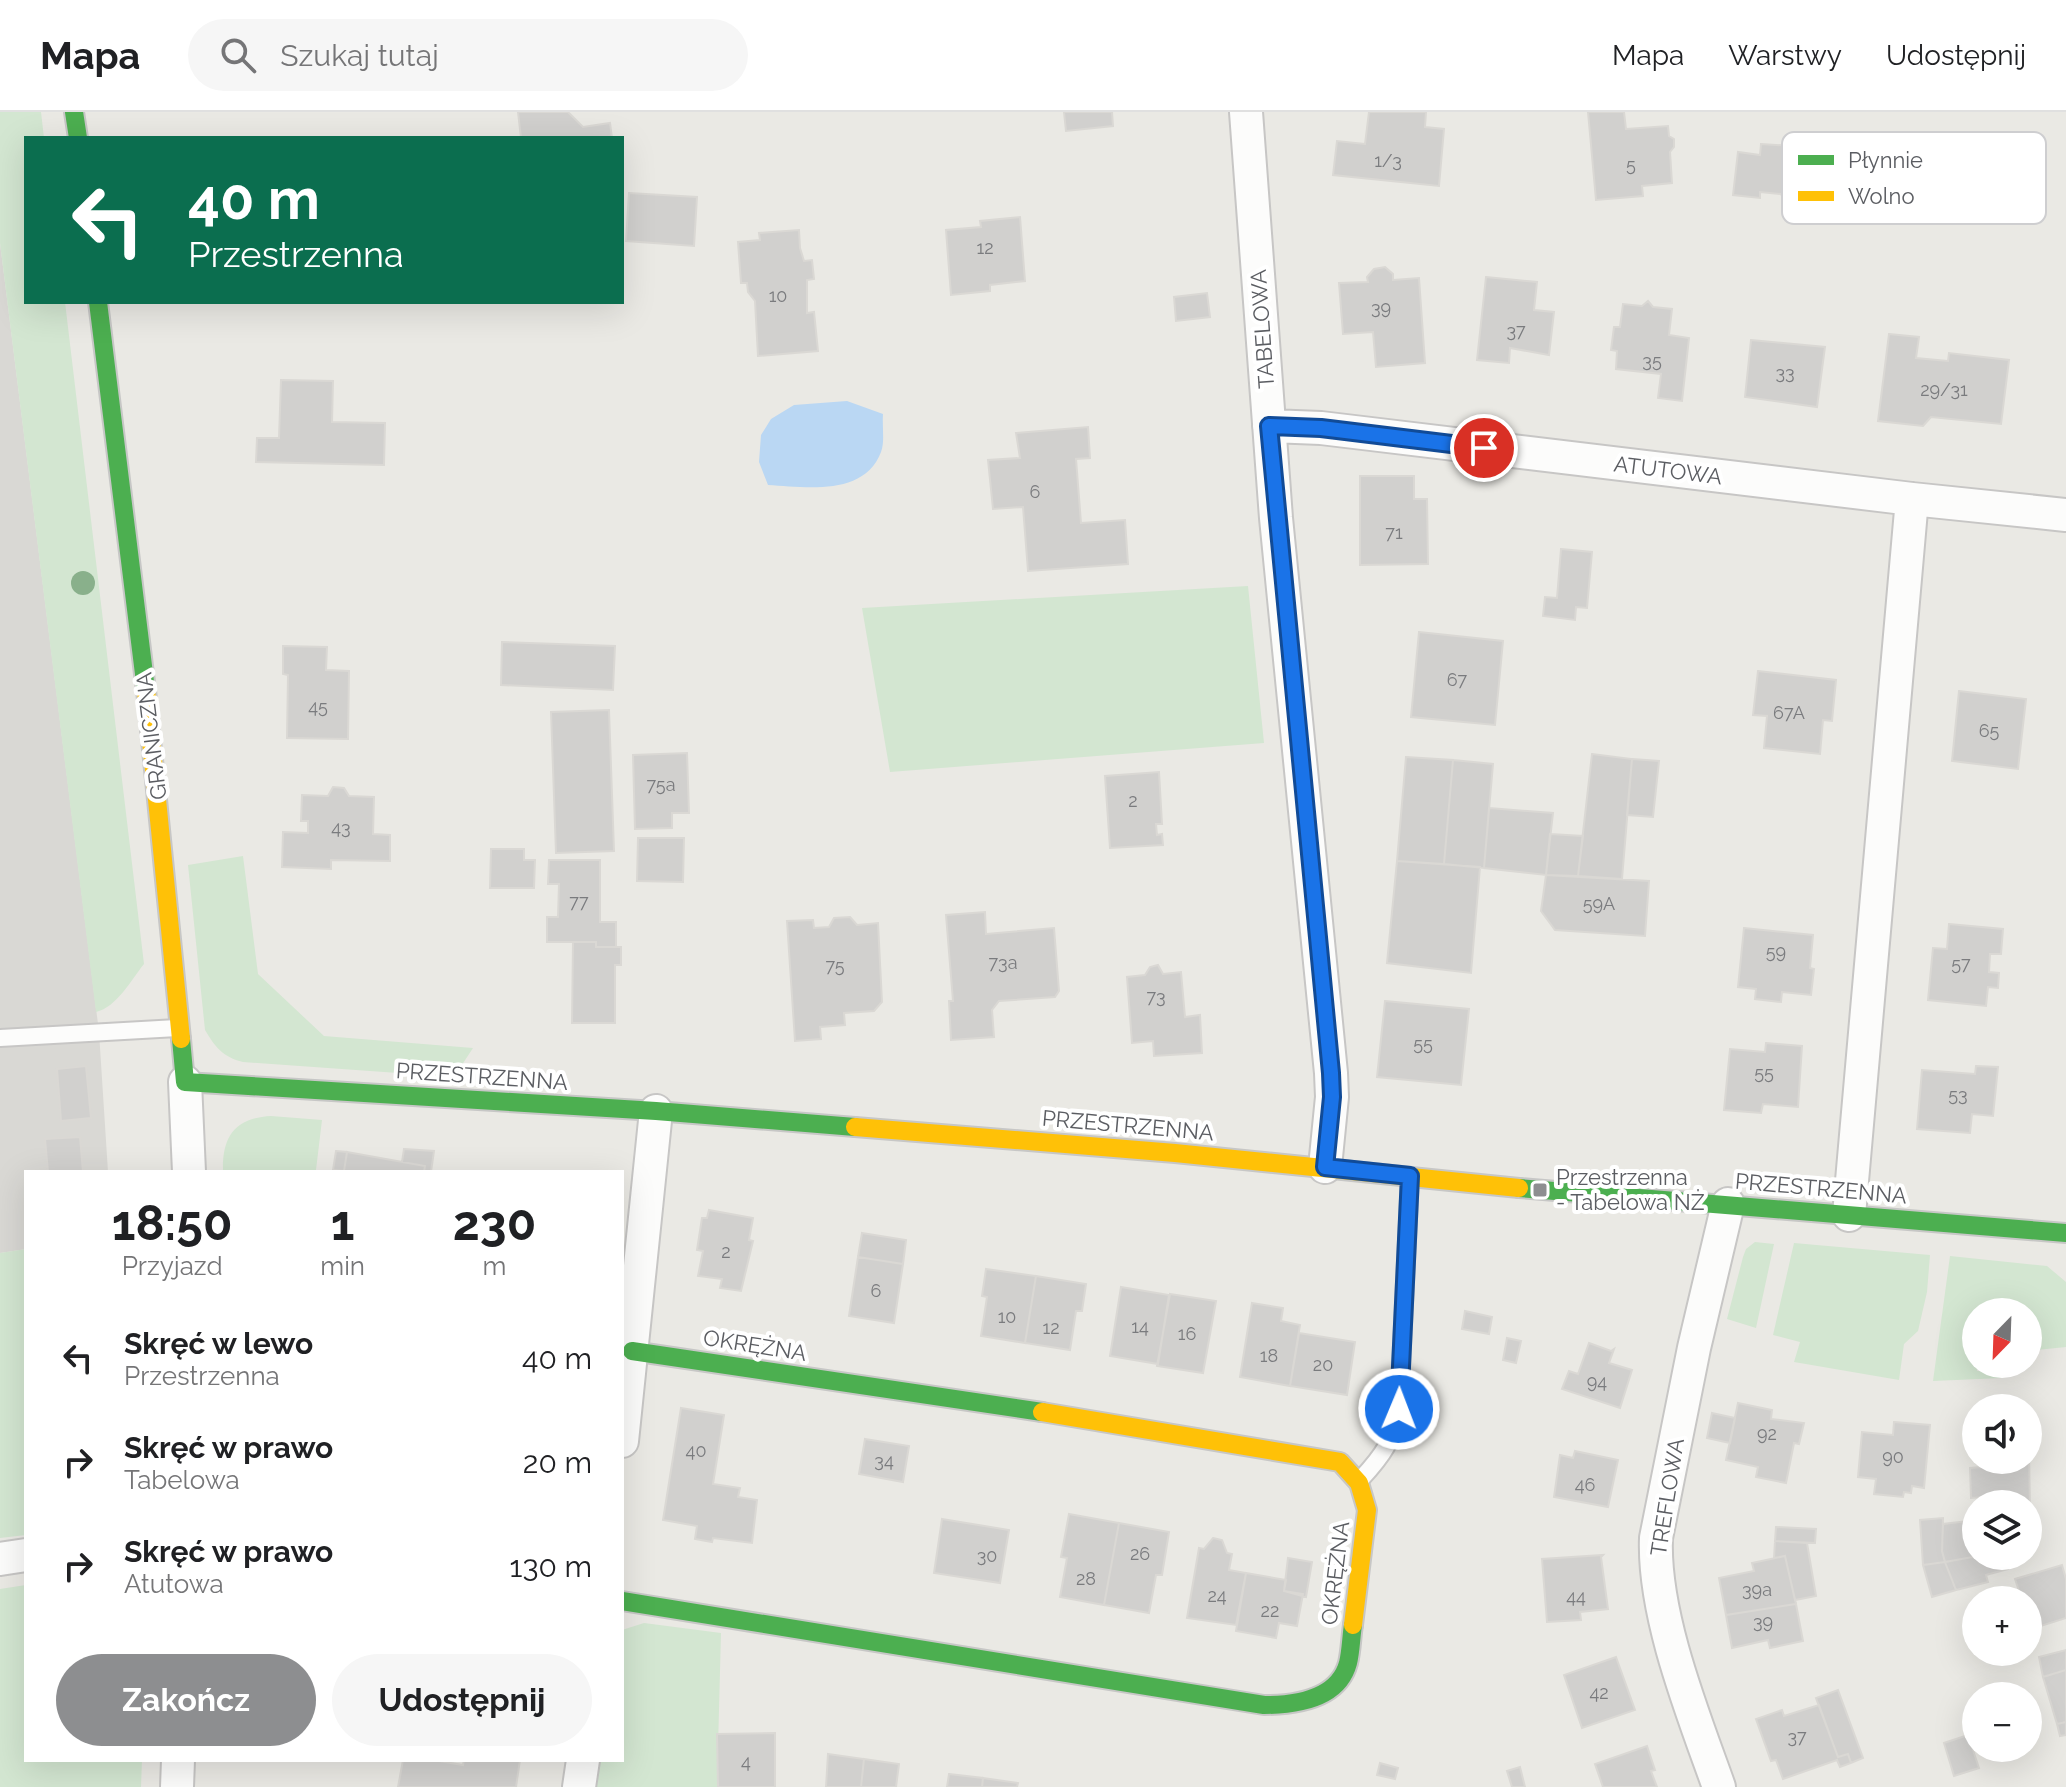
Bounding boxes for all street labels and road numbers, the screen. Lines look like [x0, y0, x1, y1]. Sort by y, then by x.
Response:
street label: TABELOWA [1245, 268, 1279, 390]
street label: ATUTOWA [1612, 450, 1724, 490]
street label: GRANICZNA [130, 671, 172, 801]
street label: PRZESTRZENNA [395, 1057, 569, 1095]
street label: PRZESTRZENNA [1041, 1105, 1215, 1145]
street label: PRZESTRZENNA [1734, 1168, 1908, 1208]
street label: OKRĘŻNA [702, 1324, 809, 1366]
street label: TREFLOWA [1645, 1436, 1689, 1558]
street label: OKRĘŻNA [1316, 1520, 1354, 1626]

